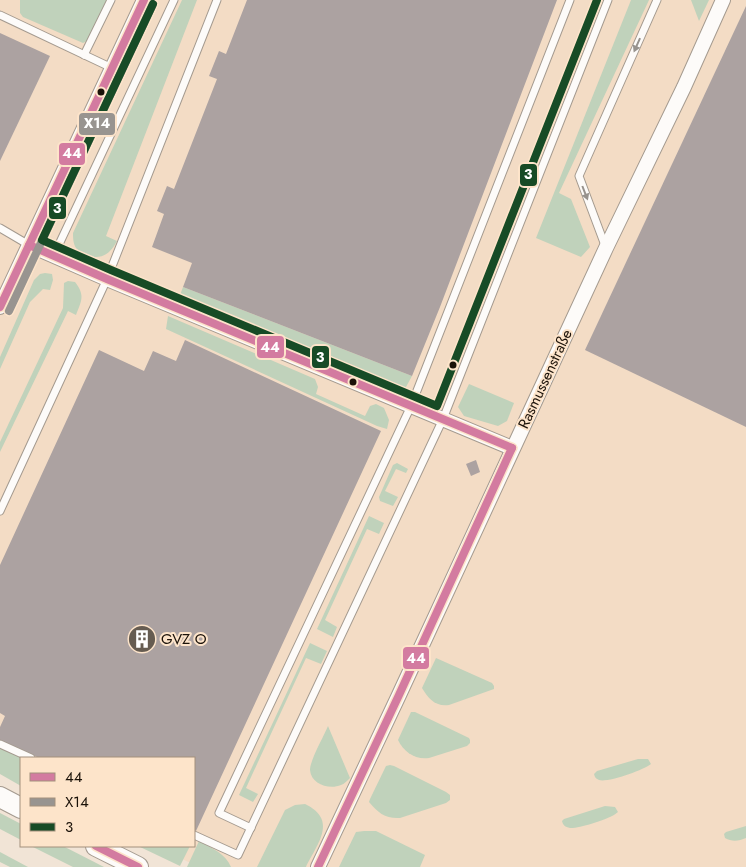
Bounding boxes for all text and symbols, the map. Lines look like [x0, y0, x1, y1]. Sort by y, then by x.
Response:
one-way arrow [632, 38, 640, 52]
unlabelled marker [96, 87, 106, 97]
line badge: X14 [78, 112, 116, 136]
text: X14 [84, 113, 110, 133]
line badge: 44 [58, 142, 86, 166]
text: 44 [62, 143, 82, 163]
line badge: 3 [519, 163, 538, 187]
text: 3 [524, 164, 533, 184]
one-way arrow [582, 186, 589, 201]
line badge: 3 [48, 196, 67, 220]
text: 3 [53, 198, 62, 218]
street label: Rasmussenstraße [512, 326, 578, 432]
line badge: 44 [256, 335, 285, 359]
text: 44 [260, 337, 280, 357]
line badge: 3 [311, 345, 330, 369]
text: 3 [316, 347, 325, 367]
unlabelled marker [448, 360, 458, 370]
unlabelled marker [348, 377, 358, 387]
building icon: GVZ O [127, 624, 157, 654]
place label: GVZ O [161, 628, 207, 650]
line badge: 44 [402, 646, 430, 670]
text: 44 [406, 648, 426, 668]
legend [20, 757, 195, 847]
text: 44 [65, 766, 83, 788]
text: X14 [65, 791, 89, 813]
text: 3 [65, 816, 73, 838]

